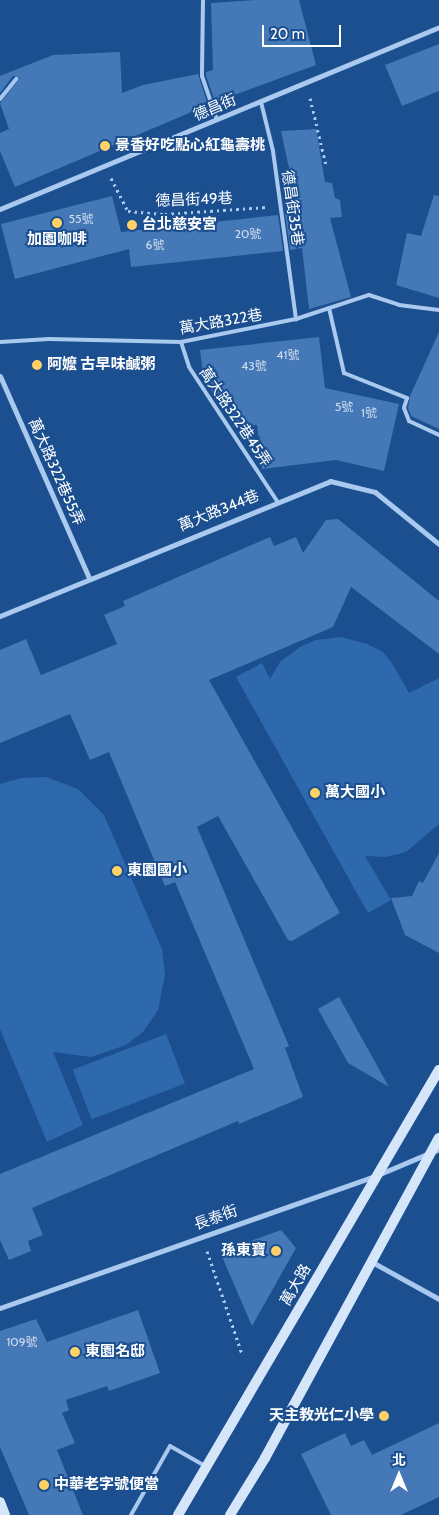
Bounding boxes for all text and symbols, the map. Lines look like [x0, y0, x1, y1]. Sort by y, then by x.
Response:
scale bar [264, 15, 343, 47]
text: 20 m [270, 25, 305, 43]
street label: 德昌街 [191, 91, 239, 125]
place label: 景香好吃點心紅龜壽桃 [115, 137, 265, 155]
marker: 景香好吃點心紅龜壽桃 [99, 140, 111, 152]
street label: 德昌街35巷 [278, 169, 306, 247]
street label: 德昌街49巷 [155, 190, 233, 210]
house number: 55號 [69, 212, 93, 226]
place label: 台北慈安宮 [142, 216, 217, 234]
marker: 加園咖啡 [51, 217, 63, 229]
marker: 台北慈安宮 [126, 219, 138, 231]
house number: 20號 [235, 227, 261, 241]
place label: 加園咖啡 [27, 231, 87, 249]
house number: 6號 [146, 238, 164, 252]
street label: 萬大路322巷 [178, 306, 264, 338]
house number: 41號 [277, 348, 299, 362]
place label: 阿嬤 古早味鹹粥 [47, 356, 155, 374]
marker: 阿嬤 古早味鹹粥 [31, 359, 43, 371]
house number: 43號 [241, 359, 267, 373]
street label: 萬大路322巷45弄 [195, 364, 275, 470]
house number: 5號 [335, 400, 353, 414]
house number: 1號 [361, 406, 377, 420]
street label: 萬大路322巷55弄 [24, 416, 88, 528]
street label: 萬大路344巷 [176, 487, 262, 535]
place label: 萬大國小 [325, 784, 385, 802]
marker: 萬大國小 [309, 787, 321, 799]
place label: 東園國小 [127, 862, 187, 880]
marker: 東園國小 [111, 865, 123, 877]
street label: 長泰街 [192, 1202, 240, 1234]
place label: 孫東寶 [221, 1242, 266, 1260]
marker: 孫東寶 [270, 1245, 282, 1257]
street label: 萬大路 [277, 1261, 315, 1309]
house number: 109號 [6, 1335, 38, 1349]
place label: 東園名邸 [85, 1343, 145, 1361]
marker: 東園名邸 [69, 1346, 81, 1358]
place label: 天主教光仁小學 [269, 1407, 374, 1425]
marker: 天主教光仁小學 [378, 1410, 390, 1422]
north arrow [374, 1450, 424, 1500]
text: 北 [392, 1451, 406, 1469]
place label: 中華老字號便當 [54, 1476, 159, 1494]
marker: 中華老字號便當 [38, 1479, 50, 1491]

